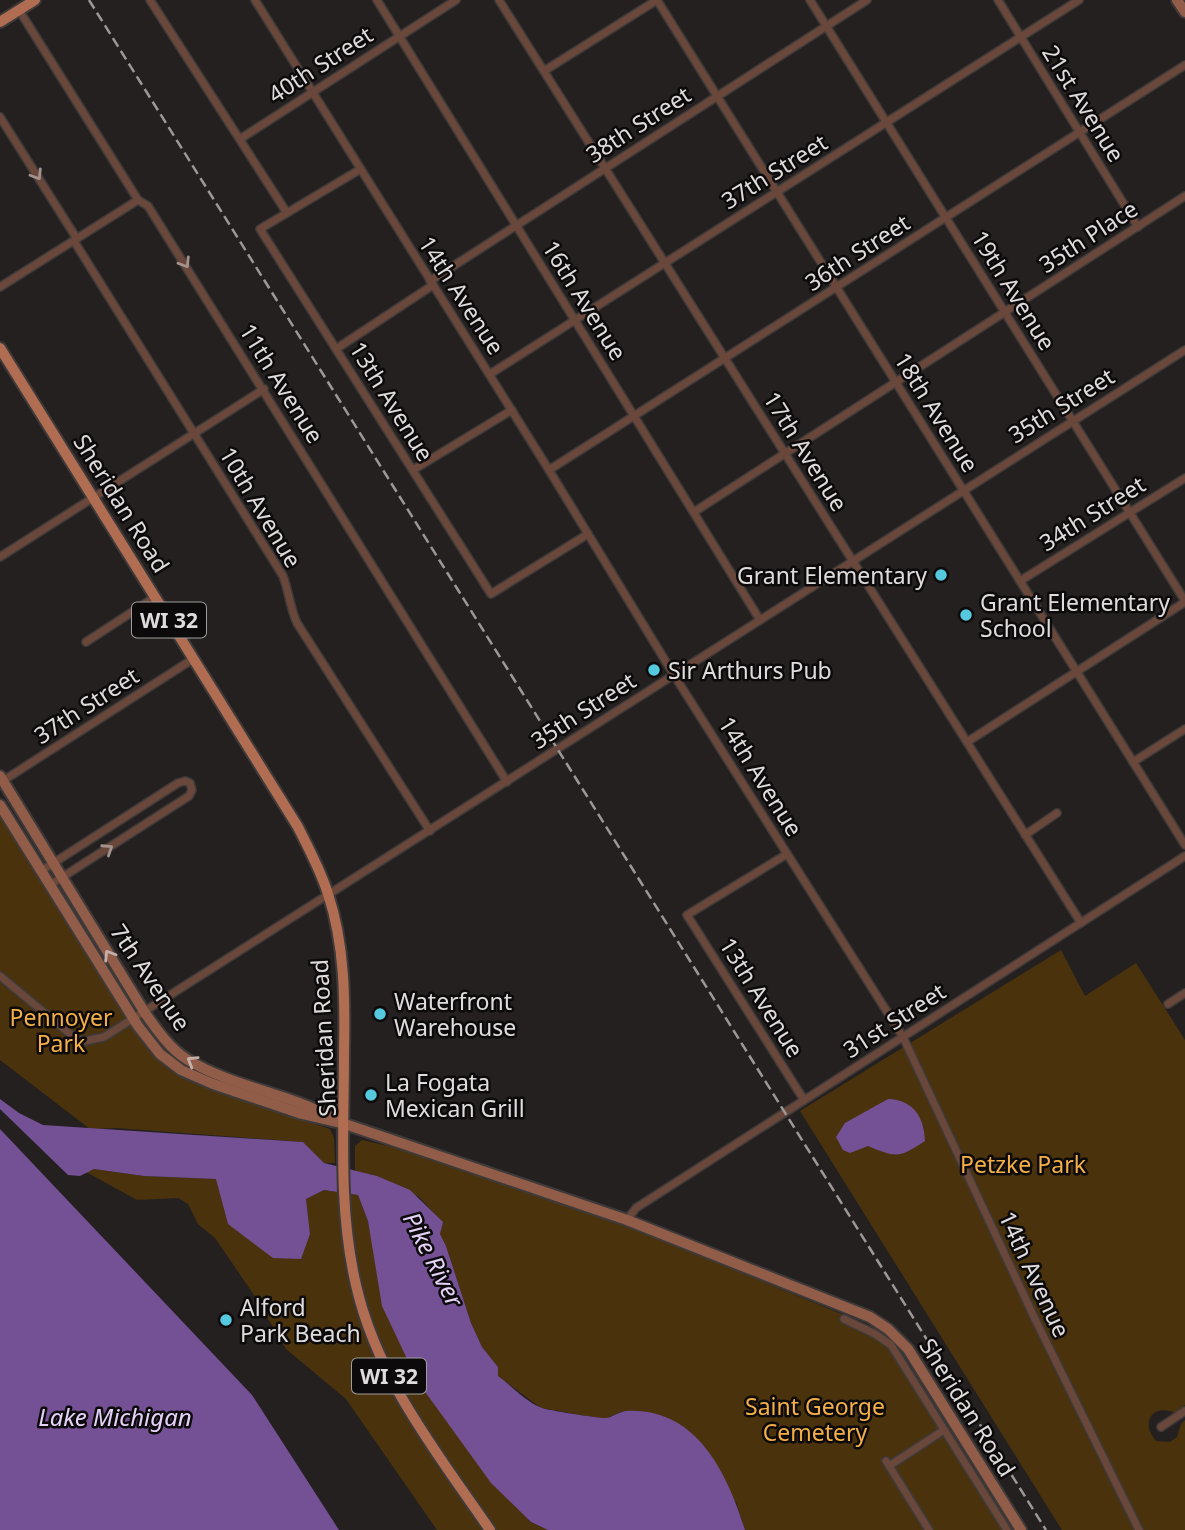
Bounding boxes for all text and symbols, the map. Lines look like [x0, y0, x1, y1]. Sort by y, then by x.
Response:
street label: 40th Street [261, 18, 379, 110]
street label: 21st Avenue [1035, 38, 1133, 168]
street label: 38th Street [579, 78, 697, 170]
street label: 37th Street [715, 126, 833, 216]
one-way arrow [28, 167, 41, 180]
street label: 35th Place [1032, 192, 1144, 280]
street label: 36th Street [798, 206, 916, 298]
street label: 19th Avenue [965, 224, 1063, 356]
street label: 14th Avenue [412, 229, 512, 361]
street label: 16th Avenue [536, 234, 634, 366]
one-way arrow [176, 256, 189, 269]
street label: 11th Avenue [233, 317, 331, 449]
street label: 13th Avenue [343, 335, 441, 467]
street label: 18th Avenue [888, 346, 986, 478]
street label: 35th Street [1002, 360, 1120, 450]
street label: 17th Avenue [757, 385, 855, 517]
street label: Sheridan Road [67, 428, 177, 578]
street label: 10th Avenue [212, 441, 310, 573]
street label: 34th Street [1033, 468, 1151, 558]
place label: Grant Elementary [737, 559, 927, 591]
marker: Grant Elementary [933, 567, 949, 583]
place label: Grant Elementary School [980, 586, 1170, 644]
road number: WI 32 [132, 602, 206, 638]
marker: Grant Elementary School [958, 607, 974, 623]
place label: Sir Arthurs Pub [668, 654, 832, 686]
street label: 37th Street [27, 659, 145, 751]
marker: Sir Arthurs Pub [646, 662, 662, 678]
street label: 35th Street [524, 664, 642, 756]
street label: 14th Avenue [712, 710, 810, 842]
one-way arrow [100, 844, 113, 857]
street label: 7th Avenue [104, 917, 198, 1037]
street label: 13th Avenue [713, 931, 811, 1063]
one-way arrow [105, 949, 118, 962]
street label: Sheridan Road [303, 958, 343, 1118]
street label: 31st Street [837, 975, 951, 1065]
place label: Waterfront Warehouse [394, 985, 516, 1043]
park label: Pennoyer Park [10, 1001, 113, 1059]
marker: Waterfront Warehouse [372, 1006, 388, 1022]
one-way arrow [186, 1056, 199, 1069]
place label: La Fogata Mexican Grill [385, 1066, 525, 1124]
marker: La Fogata Mexican Grill [363, 1087, 379, 1103]
park label: Petzke Park [960, 1148, 1087, 1180]
water label: Pike River [396, 1206, 473, 1313]
street label: 14th Avenue [992, 1206, 1078, 1342]
place label: Alford Park Beach [240, 1291, 361, 1349]
marker: Alford Park Beach [218, 1312, 234, 1328]
street label: Sheridan Road [913, 1332, 1023, 1482]
road number: WI 32 [352, 1358, 426, 1394]
park label: Saint George Cemetery [745, 1390, 885, 1448]
water label: Lake Michigan [38, 1400, 192, 1433]

